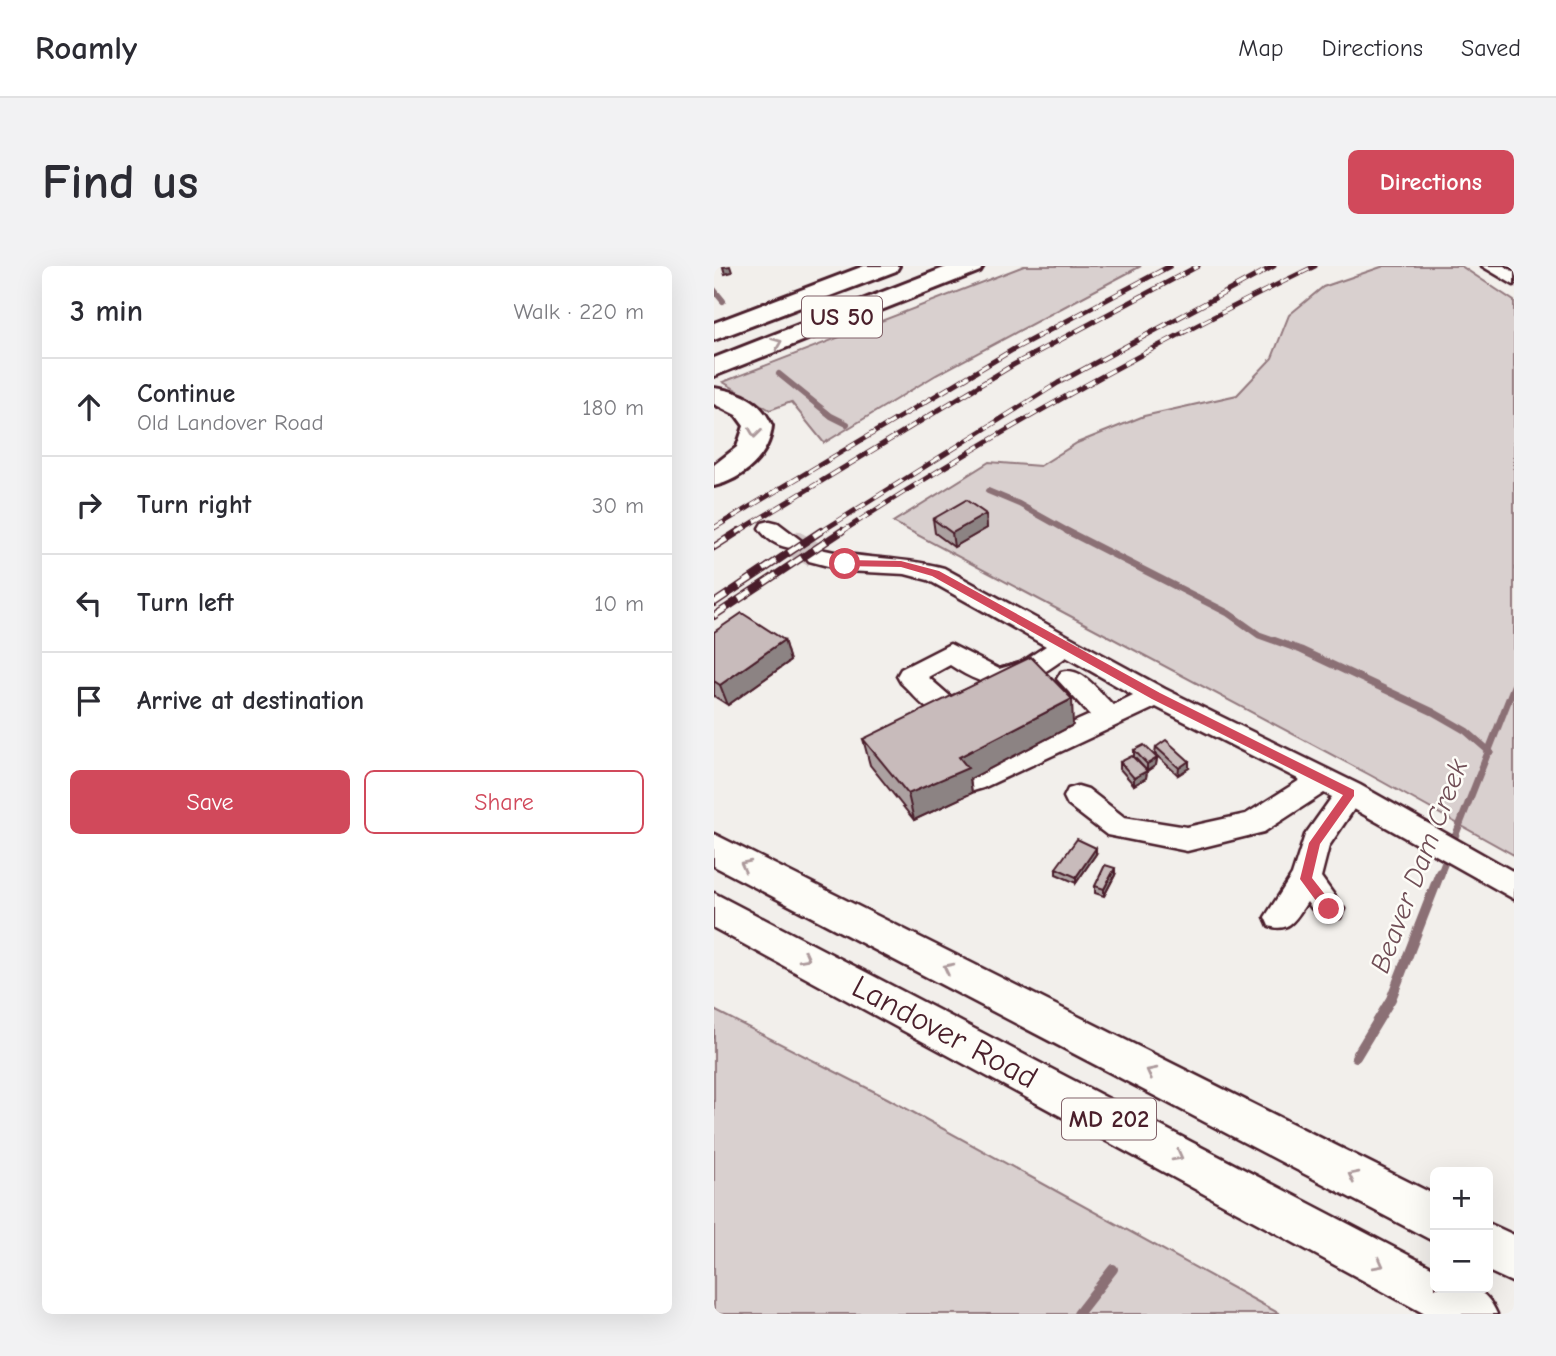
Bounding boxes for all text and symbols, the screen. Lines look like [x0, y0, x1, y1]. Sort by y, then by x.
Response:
text: Roamly [35, 29, 137, 67]
text: Map [1238, 34, 1284, 62]
text: Directions [1322, 34, 1423, 62]
text: Saved [1461, 34, 1521, 62]
button: Directions [1348, 150, 1514, 214]
text: Find us [42, 154, 198, 210]
text: 3 min [70, 294, 143, 329]
road number: US 50 [802, 297, 882, 338]
text: Walk · 220 m [513, 298, 644, 325]
one-way arrow [771, 337, 783, 351]
text: Continue [137, 379, 235, 409]
icon: ahead [70, 388, 108, 426]
text: 180 m [582, 394, 644, 421]
text: Old Landover Road [137, 409, 324, 436]
one-way arrow [748, 427, 763, 439]
icon: right [70, 486, 108, 524]
text: Turn right [137, 490, 251, 520]
text: 30 m [592, 492, 644, 519]
route start [829, 548, 860, 579]
icon: left [70, 584, 108, 622]
text: Turn left [137, 588, 234, 618]
text: 10 m [594, 590, 644, 617]
icon: arrive [70, 682, 108, 720]
text: Arrive at destination [137, 686, 364, 716]
water label: Beaver Dam Creek [1364, 754, 1475, 977]
button: Save [70, 770, 350, 834]
button: Share [364, 770, 644, 834]
one-way arrow [740, 859, 753, 873]
route end [1313, 893, 1344, 924]
one-way arrow [797, 949, 810, 962]
one-way arrow [943, 963, 955, 977]
street label: Landover Road [846, 968, 1044, 1096]
one-way arrow [1146, 1066, 1158, 1080]
road number: MD 202 [1062, 1098, 1156, 1140]
one-way arrow [1171, 1148, 1183, 1162]
map controls [1430, 1167, 1493, 1293]
button: + [1430, 1167, 1493, 1230]
one-way arrow [1348, 1171, 1360, 1184]
button: − [1430, 1230, 1493, 1293]
one-way arrow [1372, 1255, 1384, 1269]

